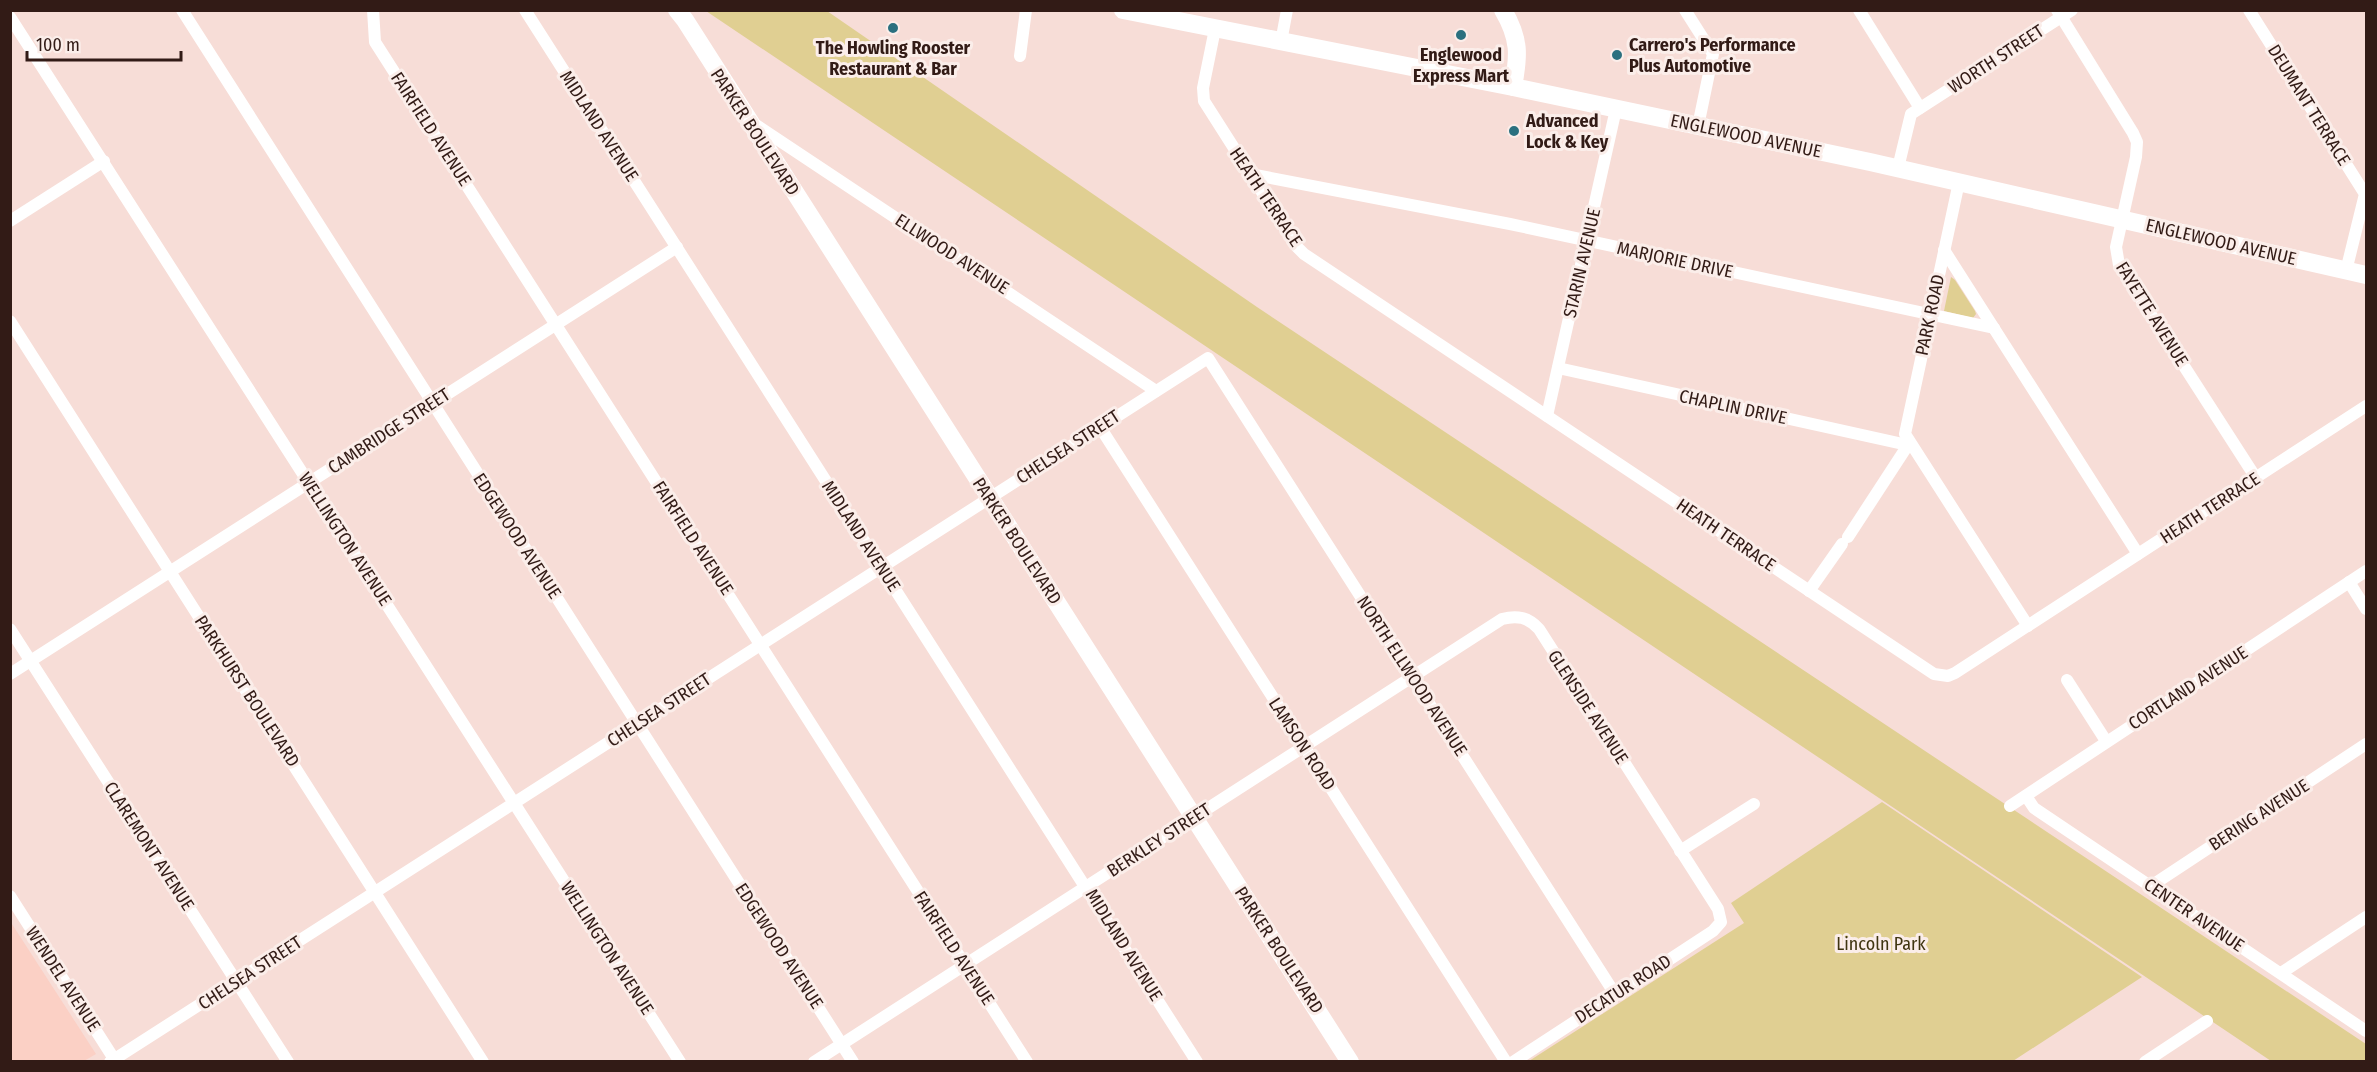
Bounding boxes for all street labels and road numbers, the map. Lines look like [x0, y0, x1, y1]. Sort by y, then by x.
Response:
street label: WORTH STREET [1944, 20, 2049, 98]
street label: DEUMANT TERRACE [2263, 40, 2355, 170]
street label: PARKER BOULEVARD [706, 65, 804, 199]
street label: MIDLAND AVENUE [555, 66, 643, 186]
street label: FAIRFIELD AVENUE [386, 68, 476, 190]
street label: ENGLEWOOD AVENUE [1669, 109, 1823, 163]
street label: HEATH TERRACE [1225, 143, 1307, 251]
street label: STARIN AVENUE [1559, 206, 1605, 320]
street label: ELLWOOD AVENUE [891, 209, 1013, 299]
street label: ENGLEWOOD AVENUE [2144, 214, 2298, 270]
street label: MARJORIE DRIVE [1615, 237, 1735, 283]
street label: FAYETTE AVENUE [2111, 258, 2193, 370]
street label: PARK ROAD [1911, 273, 1949, 357]
street label: CAMBRIDGE STREET [324, 383, 455, 479]
street label: CHAPLIN DRIVE [1677, 385, 1789, 429]
street label: CHELSEA STREET [1012, 405, 1125, 489]
street label: WELLINGTON AVENUE [294, 468, 396, 610]
street label: HEATH TERRACE [2156, 468, 2264, 548]
street label: EDGEWOOD AVENUE [468, 469, 566, 603]
street label: PARKER BOULEVARD [968, 474, 1066, 608]
street label: MIDLAND AVENUE [817, 476, 905, 596]
street label: FAIRFIELD AVENUE [648, 477, 738, 599]
street label: HEATH TERRACE [1672, 494, 1780, 576]
street label: NORTH ELLWOOD AVENUE [1352, 592, 1472, 760]
street label: PARKHURST BOULEVARD [190, 611, 304, 771]
street label: CORTLAND AVENUE [2124, 641, 2252, 735]
street label: GLENSIDE AVENUE [1543, 646, 1633, 768]
street label: CHELSEA STREET [603, 668, 716, 752]
street label: LAMSON ROAD [1264, 694, 1340, 794]
street label: BERING AVENUE [2205, 774, 2313, 856]
street label: CLAREMONT AVENUE [99, 778, 199, 914]
street label: BERKLEY STREET [1103, 798, 1215, 882]
street label: CENTER AVENUE [2140, 873, 2248, 957]
street label: WELLINGTON AVENUE [556, 877, 658, 1019]
street label: EDGEWOOD AVENUE [730, 879, 828, 1013]
street label: PARKER BOULEVARD [1230, 883, 1328, 1017]
street label: MIDLAND AVENUE [1081, 885, 1167, 1005]
street label: FAIRFIELD AVENUE [909, 887, 999, 1009]
street label: WENDEL AVENUE [21, 922, 105, 1036]
street label: CHELSEA STREET [194, 931, 307, 1015]
street label: DECATUR ROAD [1571, 950, 1675, 1028]

